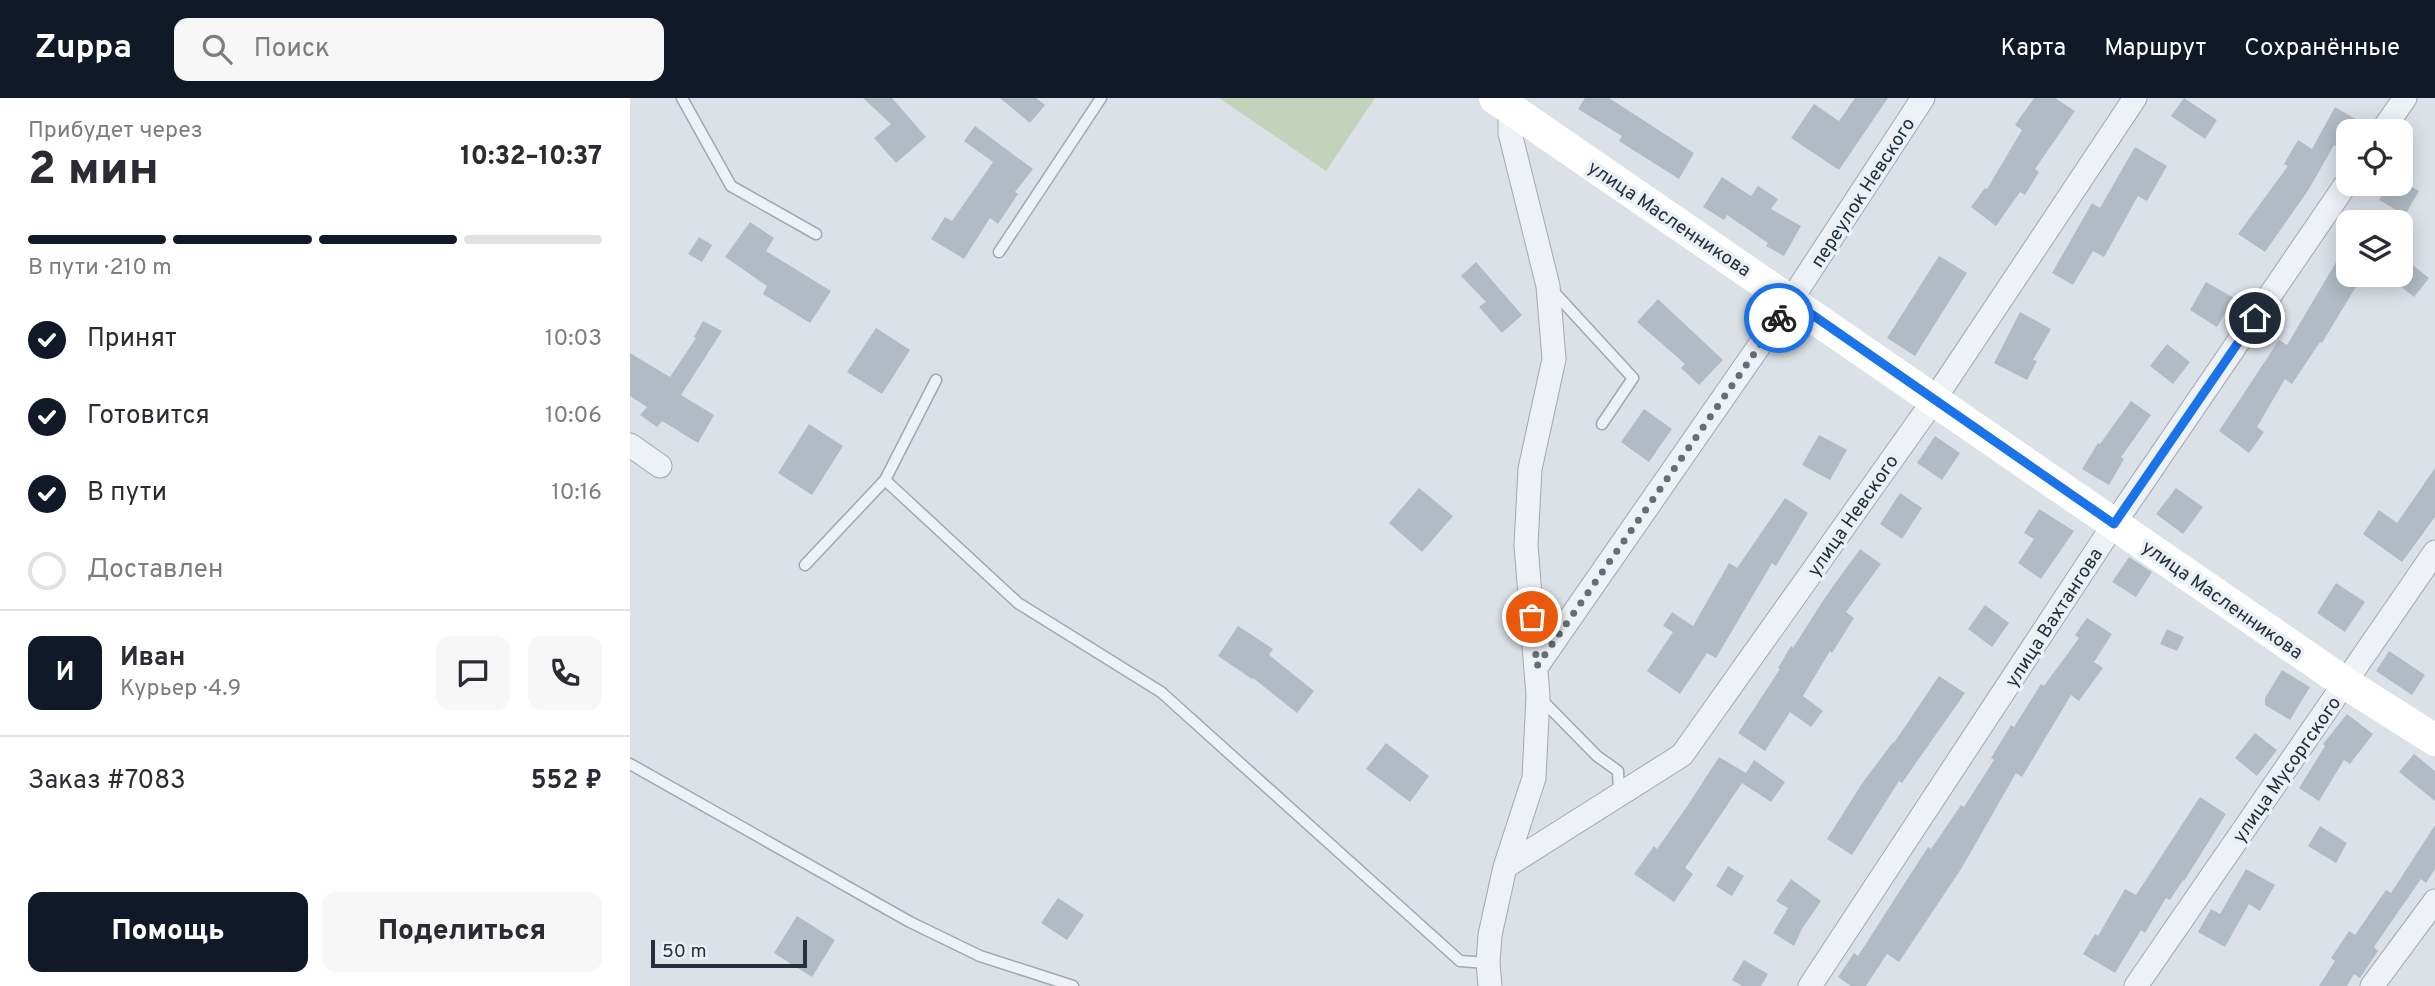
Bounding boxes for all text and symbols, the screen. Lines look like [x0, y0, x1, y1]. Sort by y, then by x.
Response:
search box [174, 18, 664, 81]
text: Zuppa [35, 28, 132, 70]
icon: search [198, 30, 236, 68]
text: Поиск [254, 33, 330, 66]
text: Карта [2000, 34, 2066, 64]
text: Маршрут [2104, 34, 2206, 64]
text: Сохранённые [2244, 34, 2400, 64]
street label: переулок Невского [1806, 114, 1921, 273]
text: Прибудет через [28, 117, 203, 146]
map controls [2336, 119, 2413, 287]
button: locate [2336, 119, 2413, 196]
text: 10:32–10:37 [460, 141, 602, 174]
text: 2 мин [28, 142, 159, 201]
street label: улица Масленникова [1583, 156, 1755, 283]
button: layers [2336, 210, 2413, 287]
text: В пути · 210 m [28, 254, 172, 283]
courier [1744, 283, 1814, 353]
pin [2225, 288, 2285, 348]
icon: bike [1760, 299, 1798, 337]
icon: home [2236, 299, 2274, 337]
icon: check [28, 321, 66, 359]
text: Принят [87, 323, 177, 356]
text: 10:03 [545, 325, 602, 354]
icon: check [28, 398, 66, 436]
text: Готовится [87, 400, 210, 433]
text: 10:06 [545, 402, 602, 431]
street label: улица Невского [1803, 451, 1905, 582]
icon: check [28, 475, 66, 513]
text: В пути [87, 477, 167, 510]
text: 10:16 [551, 479, 602, 508]
street label: улица Масленникова [2136, 536, 2307, 665]
street label: улица Вахтангова [2001, 544, 2109, 692]
text: Доставлен [87, 554, 223, 587]
pin [1502, 587, 1562, 647]
icon: bag [1513, 598, 1551, 636]
button: chat [436, 636, 510, 710]
button: phone [528, 636, 602, 710]
text: Иван [120, 642, 185, 675]
text: И [56, 657, 74, 690]
text: Курьер · 4.9 [120, 675, 241, 704]
street label: улица Мусоргского [2228, 692, 2347, 848]
text: Заказ #7083 [28, 765, 186, 798]
text: 552 ₽ [531, 765, 602, 798]
button: Помощь [28, 892, 308, 972]
button: Поделиться [322, 892, 602, 972]
scale bar [651, 937, 807, 969]
text: 50 m [662, 940, 707, 964]

